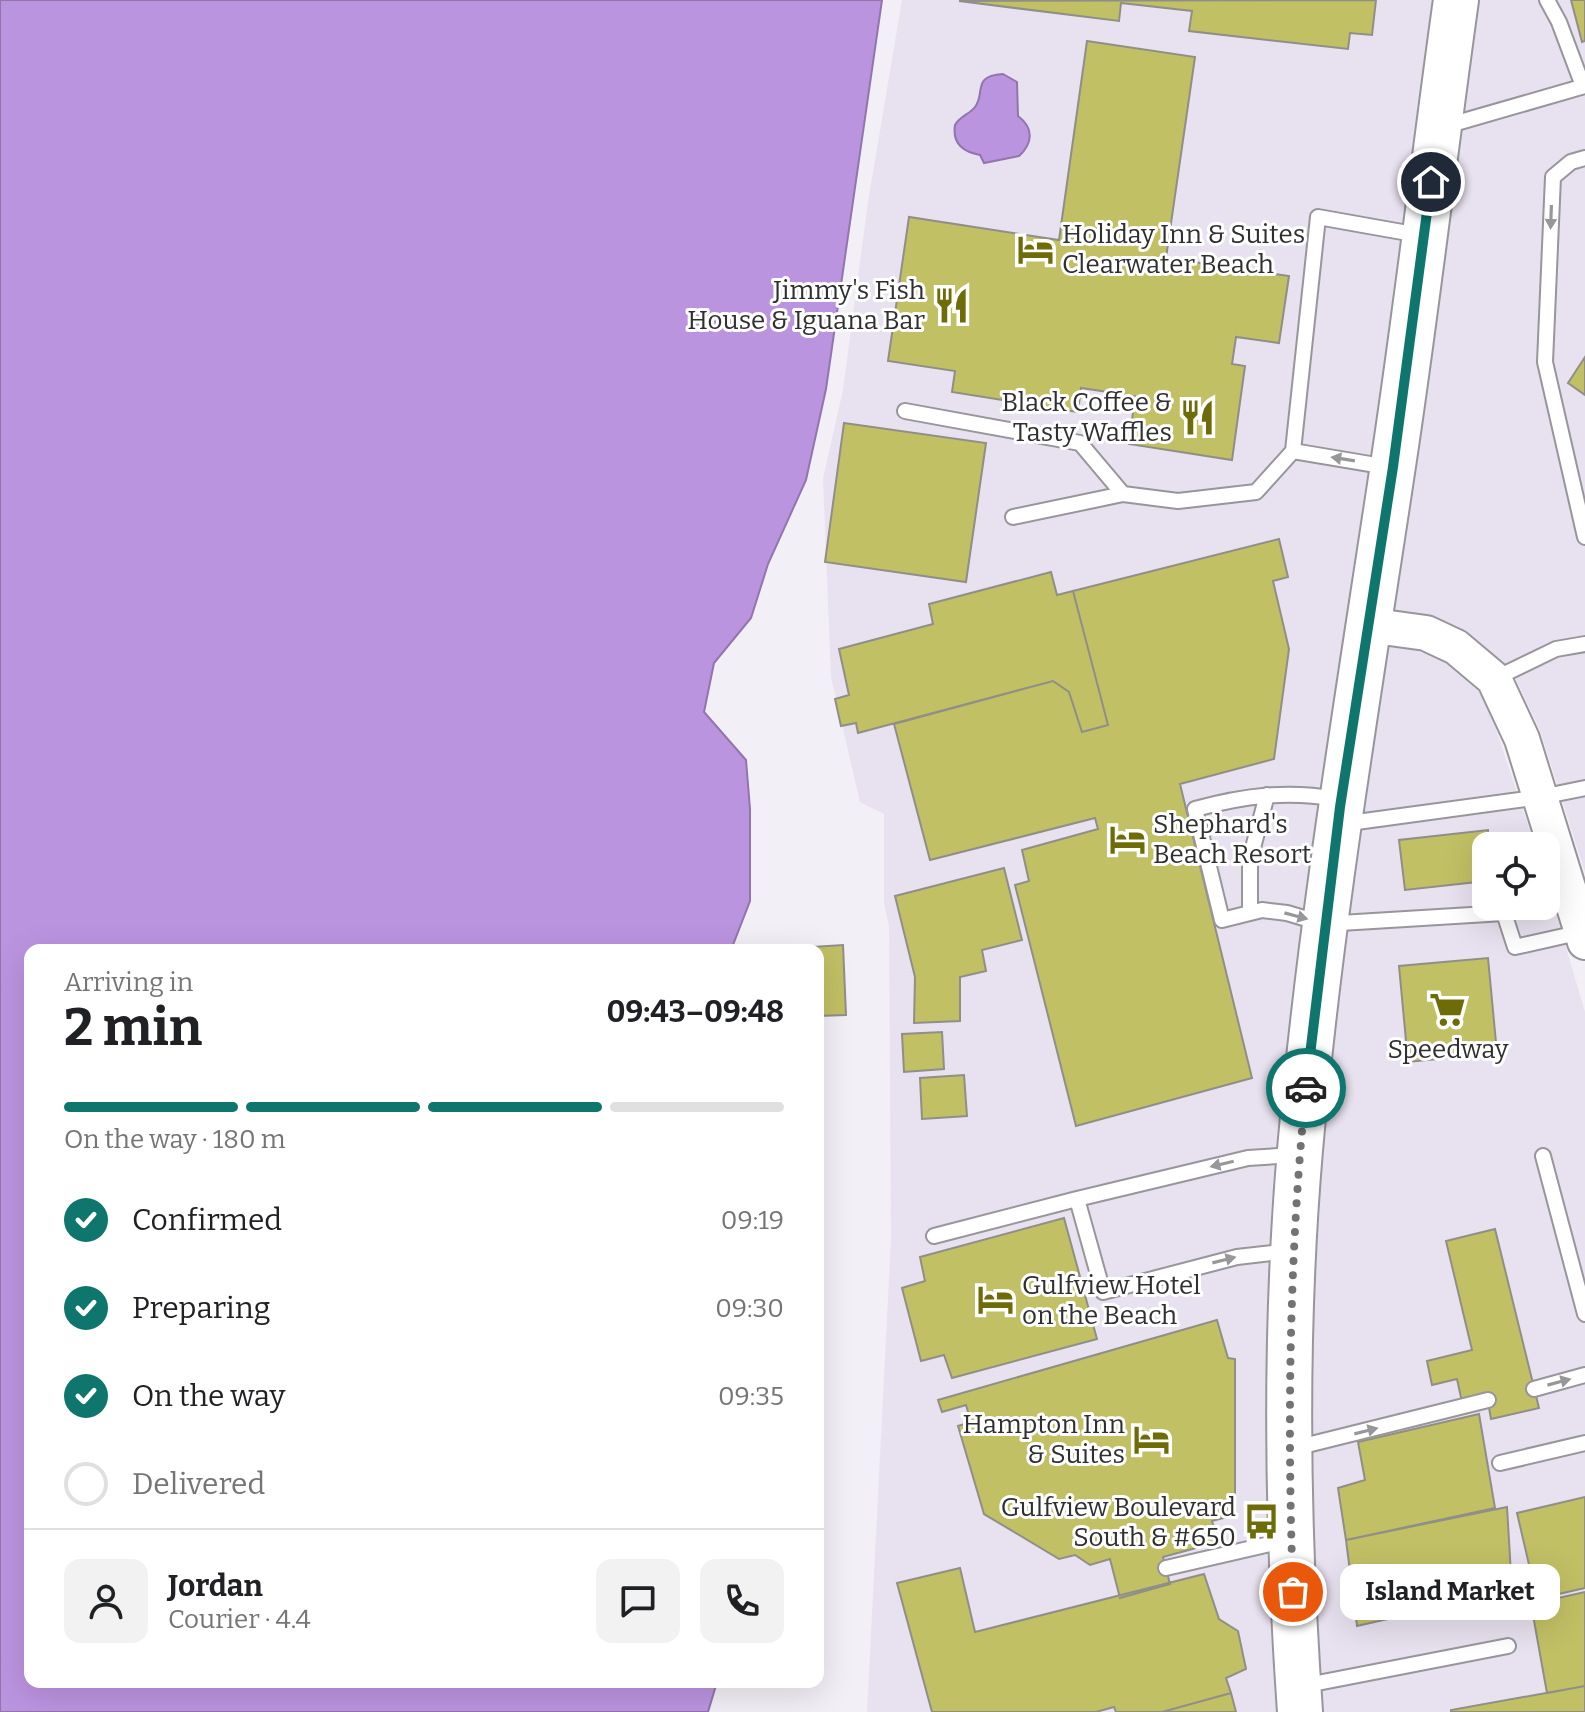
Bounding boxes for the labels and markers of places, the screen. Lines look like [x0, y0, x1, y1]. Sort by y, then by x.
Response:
pin [1397, 148, 1465, 216]
place label: Holiday Inn & Suites Clearwater Beach [1062, 219, 1305, 280]
hotel icon: Holiday Inn & Suites Clearwater Beach [1017, 230, 1055, 268]
place label: Jimmy's Fish House & Iguana Bar [687, 275, 925, 336]
restaurant icon: Jimmy's Fish House & Iguana Bar [932, 286, 970, 324]
place label: Black Coffee & Tasty Waffles [1001, 387, 1172, 448]
restaurant icon: Black Coffee & Tasty Waffles [1179, 398, 1217, 436]
place label: Shephard's Beach Resort [1153, 809, 1312, 870]
hotel icon: Shephard's Beach Resort [1108, 820, 1146, 858]
supermarket icon: Speedway [1429, 991, 1467, 1029]
place label: Speedway [1387, 1034, 1509, 1065]
place label: Gulfview Hotel on the Beach [1022, 1270, 1201, 1331]
hotel icon: Gulfview Hotel on the Beach [977, 1281, 1015, 1319]
place label: Hampton Inn & Suites [962, 1409, 1126, 1470]
hotel icon: Hampton Inn & Suites [1132, 1420, 1170, 1458]
place label: Gulfview Boulevard South & #650 [1001, 1492, 1236, 1553]
bus stop icon: Gulfview Boulevard South & #650 [1243, 1503, 1281, 1541]
pin [1259, 1558, 1327, 1626]
callout: Island Market [1341, 1564, 1561, 1620]

